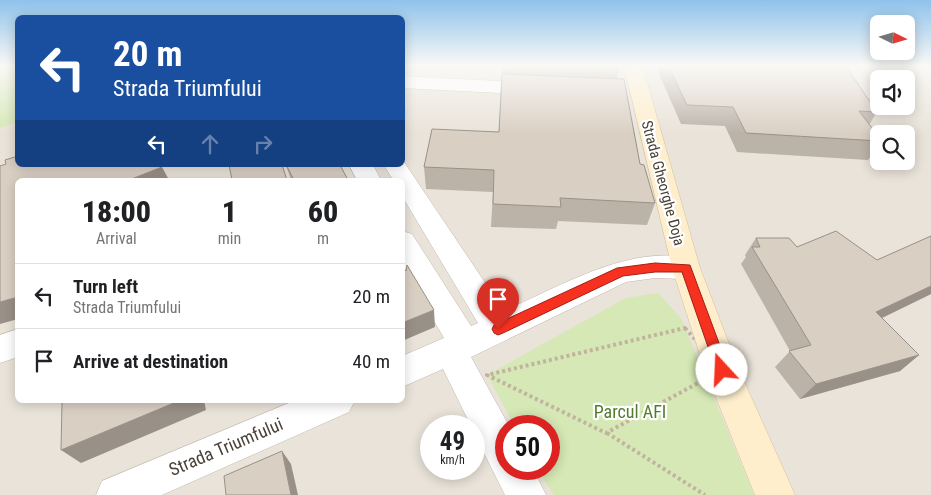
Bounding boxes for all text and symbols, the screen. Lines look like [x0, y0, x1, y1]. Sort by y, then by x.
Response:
north arrow [870, 15, 915, 60]
map controls [870, 15, 915, 170]
text: 20 m [113, 34, 182, 75]
icon: left [30, 35, 95, 100]
button: sound [870, 70, 915, 115]
text: Strada Triumfului [113, 76, 262, 101]
street label: Strada Gheorghe Doja [638, 119, 688, 247]
button: search [870, 125, 915, 170]
icon: left [143, 130, 171, 158]
icon: ahead [196, 130, 224, 158]
icon: right [249, 130, 277, 158]
text: 18:00 [82, 194, 151, 229]
text: 1 [222, 194, 237, 229]
text: 60 [308, 194, 338, 229]
text: Arrival [96, 229, 137, 248]
text: min [218, 229, 241, 248]
text: m [317, 229, 329, 248]
text: Turn left [73, 275, 138, 298]
pin [477, 278, 519, 329]
icon: left [30, 282, 58, 310]
text: 20 m [353, 285, 390, 308]
icon: arrive [484, 285, 512, 313]
text: Strada Triumfului [73, 298, 181, 317]
position arrow [695, 343, 747, 395]
icon: arrive [30, 347, 58, 375]
text: Arrive at destination [73, 350, 228, 373]
text: 40 m [353, 350, 390, 373]
park label: Parcul AFI [594, 401, 666, 422]
street label: Strada Triumfului [166, 413, 286, 480]
speed limit sign: 50 [495, 415, 560, 480]
text: 49 [440, 427, 465, 456]
text: km/h [440, 453, 465, 467]

